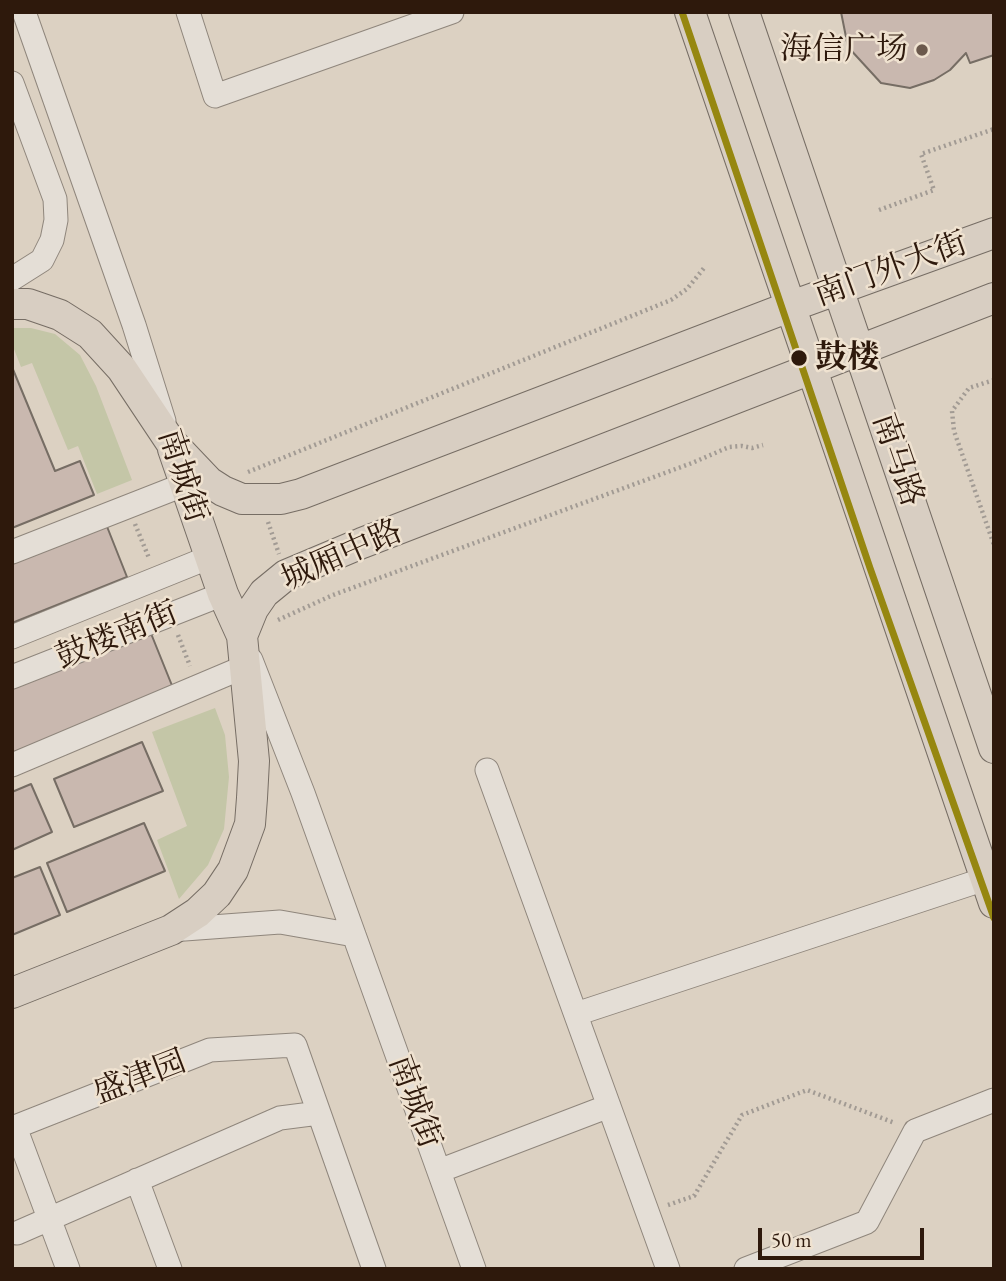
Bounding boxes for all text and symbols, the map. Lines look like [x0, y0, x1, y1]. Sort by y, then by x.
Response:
place label: 海信广场 [780, 31, 908, 69]
marker: 海信广场 [914, 42, 930, 58]
street label: 南门外大街 [809, 225, 973, 315]
place label: 鼓楼 [815, 339, 879, 377]
marker: 鼓楼 [789, 348, 809, 368]
street label: 南马路 [863, 408, 931, 512]
street label: 南城街 [149, 424, 215, 528]
street label: 城厢中路 [276, 512, 408, 600]
street label: 鼓楼南街 [50, 594, 184, 678]
street label: 盛津园 [88, 1043, 192, 1113]
street label: 南城街 [380, 1050, 448, 1154]
scale bar [761, 1214, 927, 1258]
text: 50 m [771, 1226, 812, 1253]

